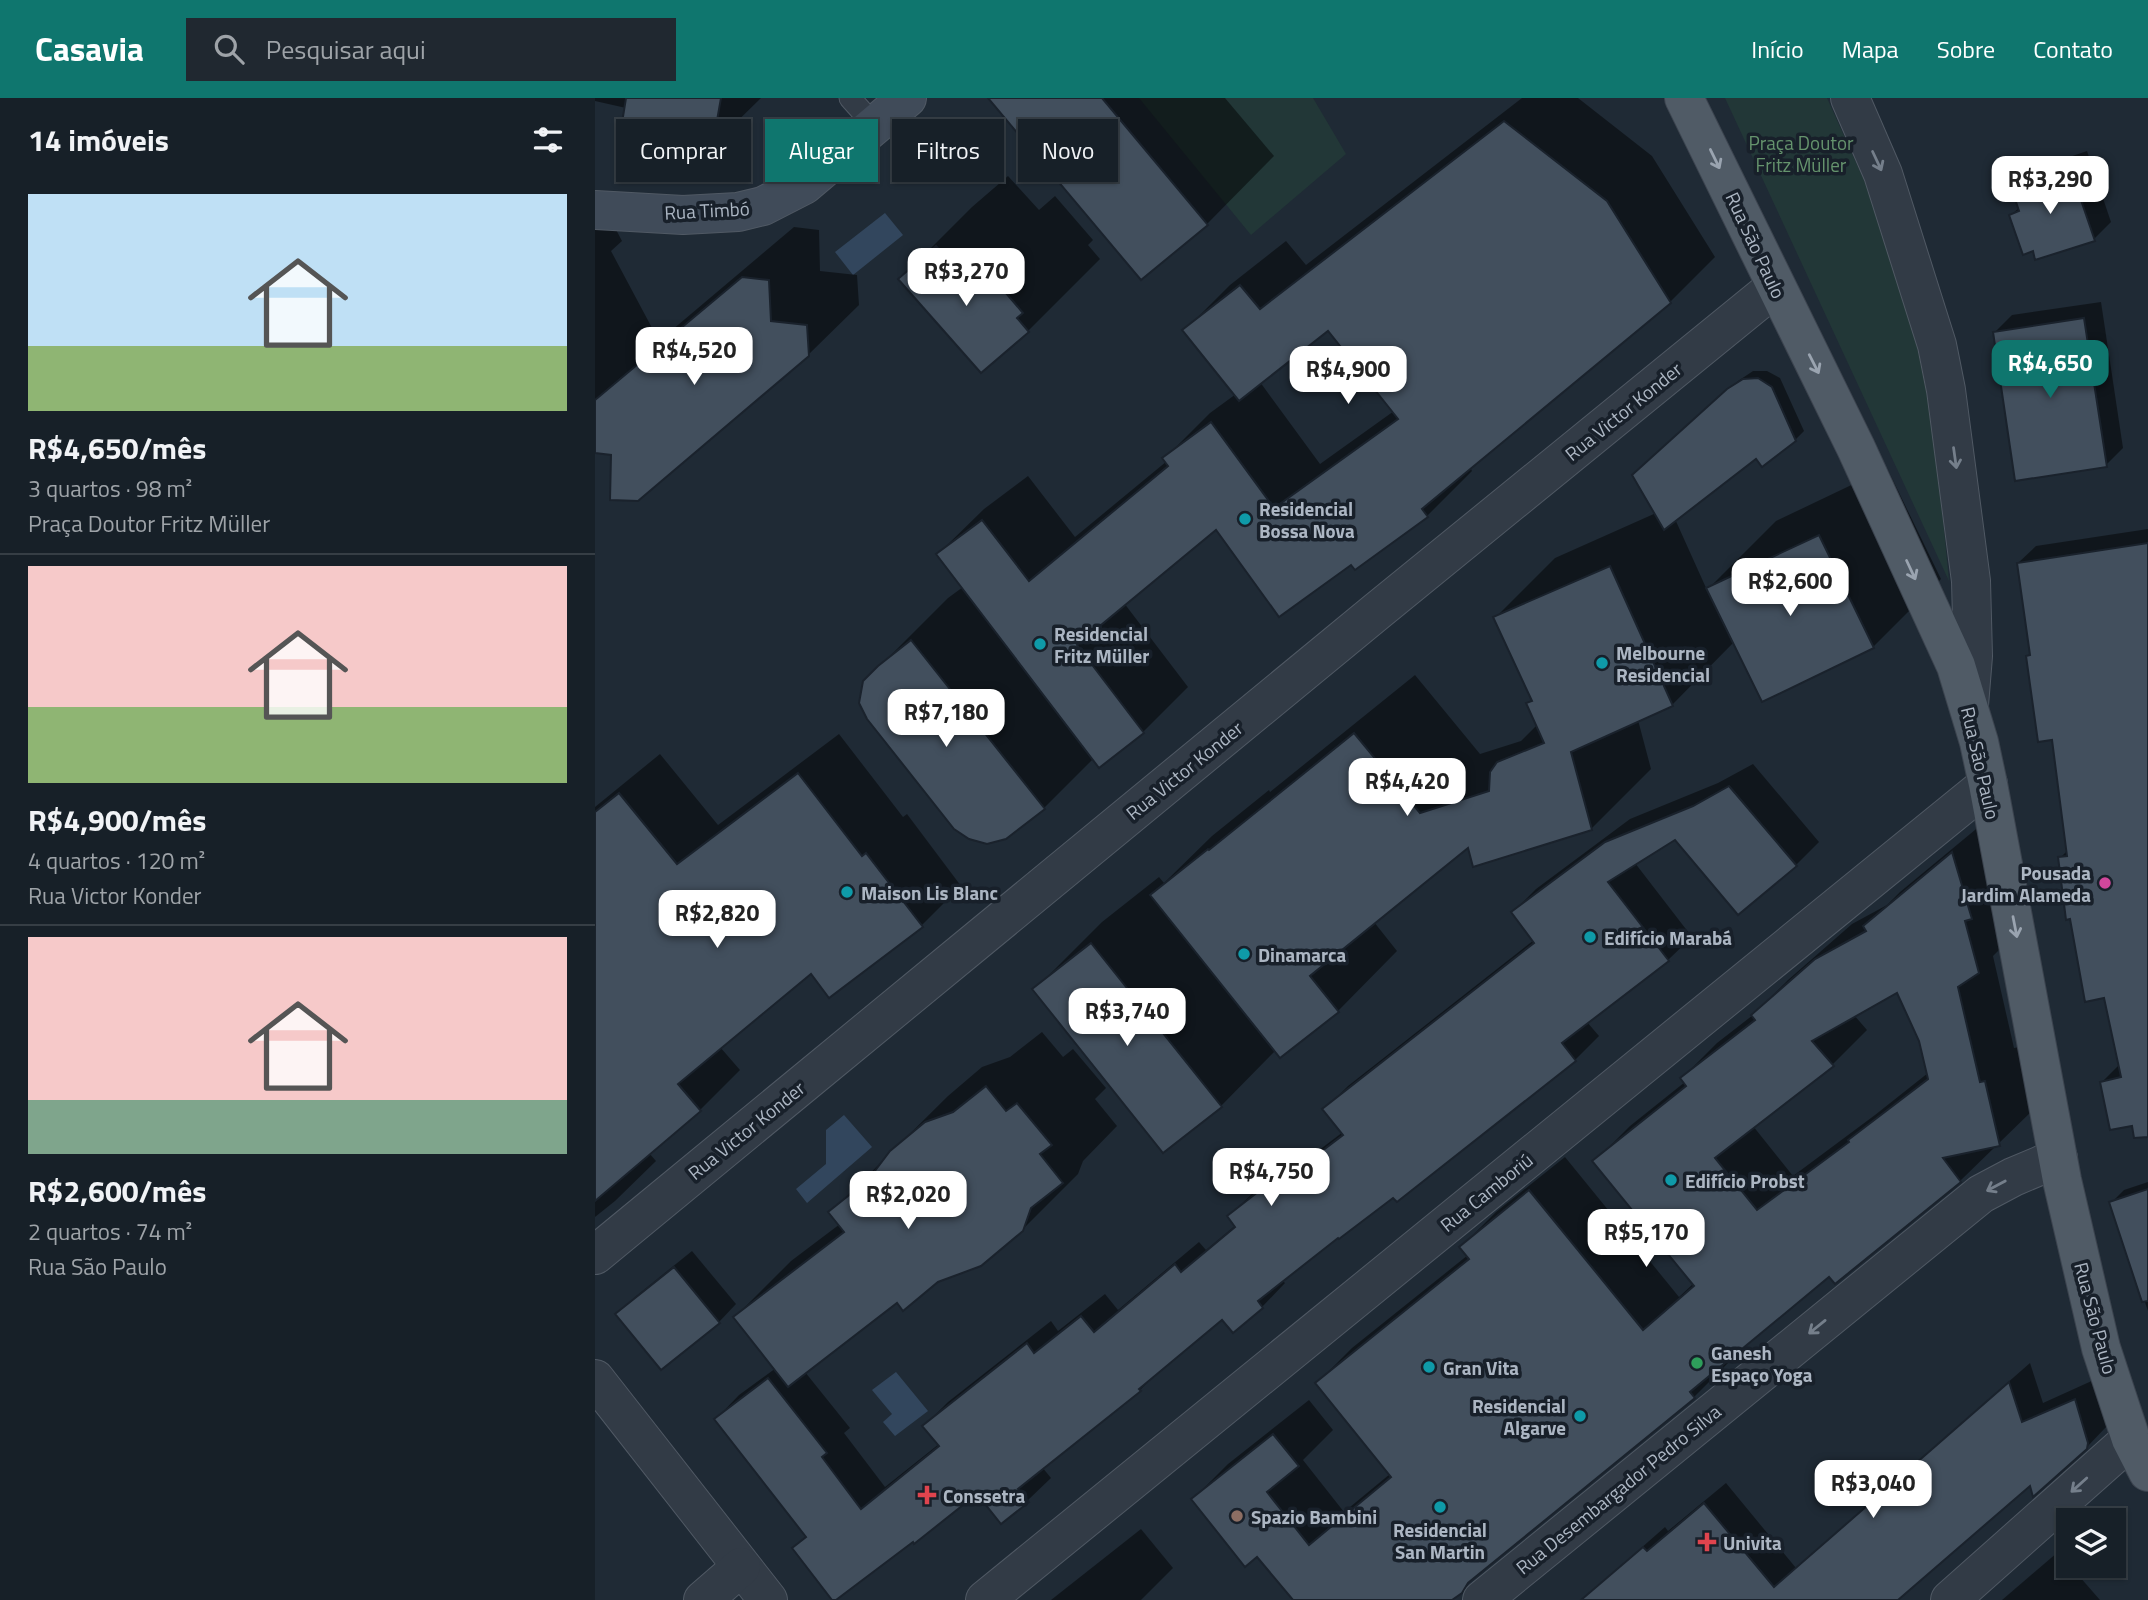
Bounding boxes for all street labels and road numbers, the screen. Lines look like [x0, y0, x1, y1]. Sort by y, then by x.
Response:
street label: Rua São Paulo [1719, 187, 1793, 303]
street label: Rua Timbó [664, 193, 750, 227]
street label: Rua Victor Konder [1558, 354, 1688, 467]
street label: Rua São Paulo [1954, 704, 2008, 822]
street label: Rua Victor Konder [1119, 713, 1249, 826]
street label: Rua Victor Konder [681, 1073, 811, 1186]
street label: Rua Camboriú [1433, 1145, 1539, 1239]
street label: Rua São Paulo [2067, 1259, 2125, 1377]
street label: Rua Desembargador Pedro Silva [1509, 1397, 1727, 1581]

